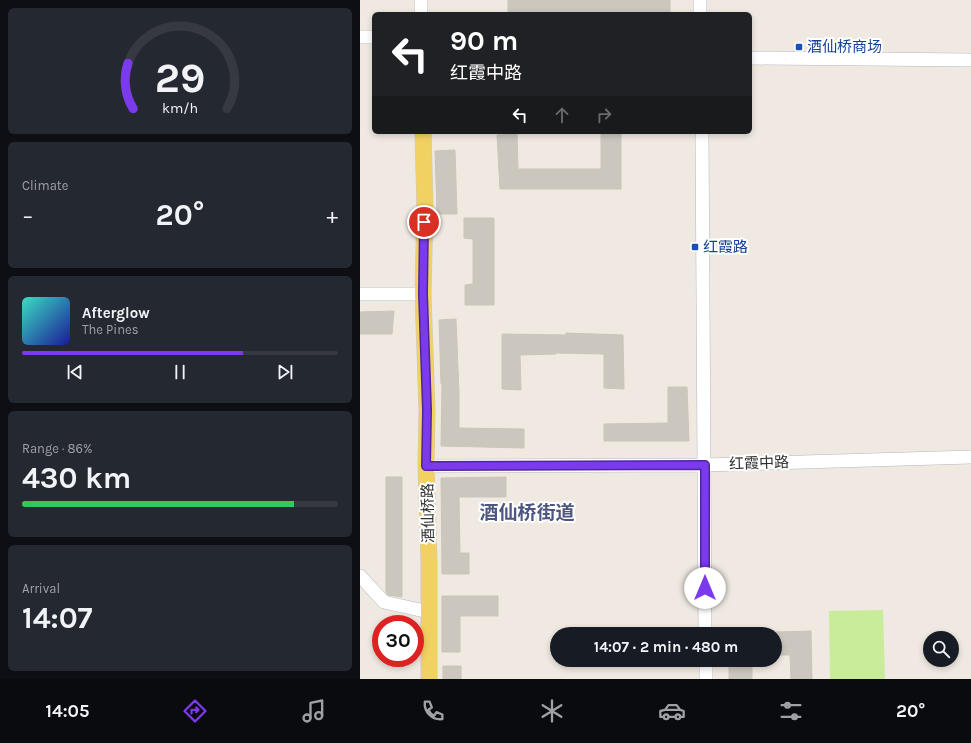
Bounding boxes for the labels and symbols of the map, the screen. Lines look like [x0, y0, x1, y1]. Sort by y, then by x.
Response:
place label: 酒仙桥商场 [807, 38, 882, 56]
marker: 酒仙桥商场 [794, 42, 804, 52]
pin [407, 205, 441, 239]
place label: 红霞路 [703, 238, 748, 256]
marker: 红霞路 [690, 242, 700, 252]
street label: 红霞中路 [729, 453, 789, 473]
street label: 酒仙桥路 [418, 483, 438, 543]
district label: 酒仙桥街道 [479, 502, 575, 524]
position arrow [684, 567, 726, 609]
speed limit sign: 30 [372, 615, 424, 667]

